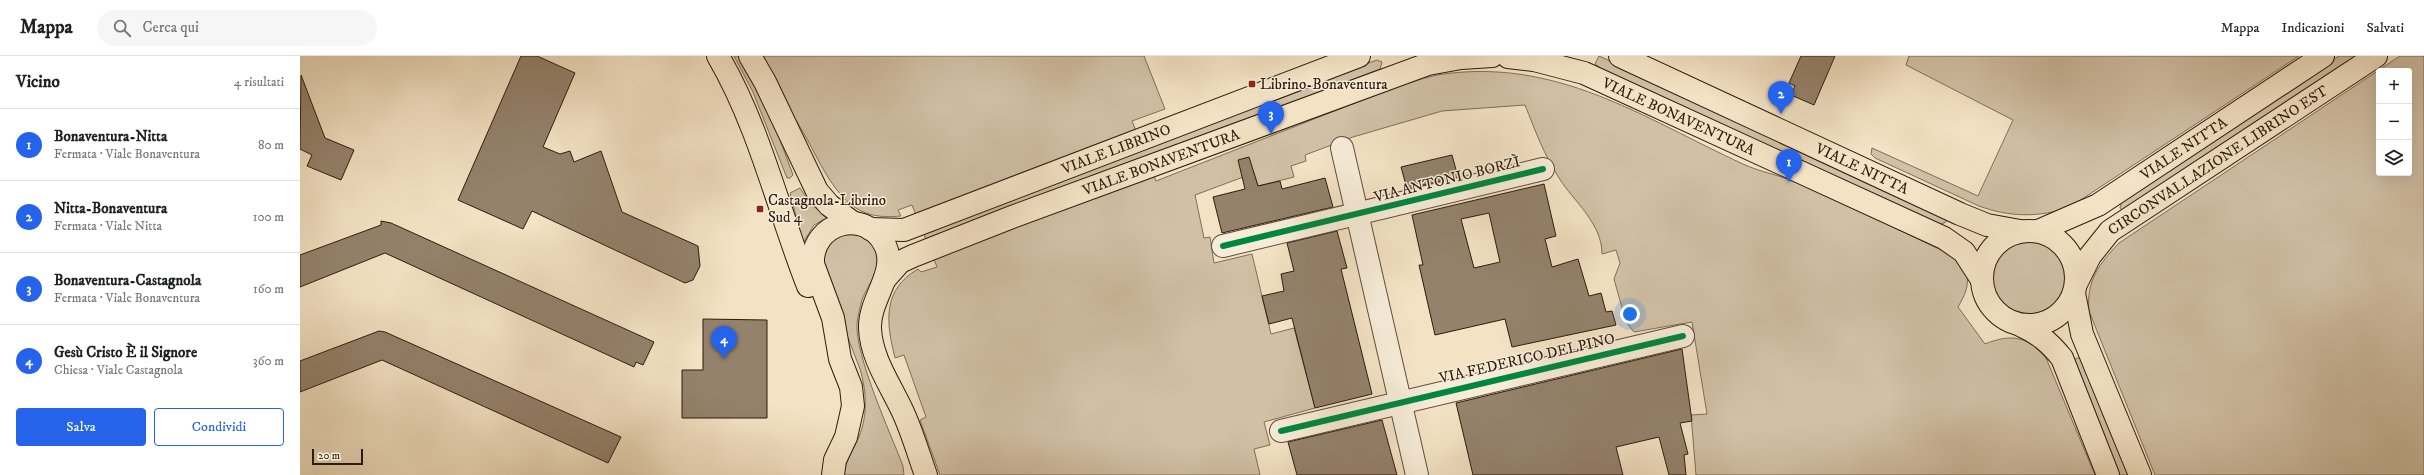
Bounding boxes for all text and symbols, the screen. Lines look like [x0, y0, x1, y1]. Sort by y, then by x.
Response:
search box [97, 10, 377, 46]
text: Mappa [20, 16, 73, 39]
icon: search [111, 17, 133, 39]
text: Cerca qui [143, 18, 199, 37]
text: Mappa [2221, 19, 2259, 37]
text: Indicazioni [2281, 19, 2344, 37]
text: Salvati [2366, 19, 2404, 37]
map controls [2376, 68, 2412, 176]
button: + [2376, 68, 2412, 104]
text: Vicino [16, 71, 60, 93]
street label: VIALE BONAVENTURA [1598, 73, 1758, 160]
text: 4 risultati [234, 74, 284, 90]
place label: Librino-Bonaventura [1260, 75, 1388, 94]
marker: Librino-Bonaventura [1247, 79, 1257, 89]
pin: 2 [1768, 81, 1794, 114]
street label: CIRCONVALLAZIONE LIBRINO EST [2104, 81, 2332, 240]
pin: 3 [1258, 101, 1284, 134]
button: − [2376, 104, 2412, 140]
street label: VIALE NITTA [2136, 113, 2231, 185]
street label: VIALE LIBRINO [1058, 120, 1173, 179]
street label: VIALE BONAVENTURA [1079, 125, 1243, 201]
text: Bonaventura-Nitta [54, 127, 167, 146]
text: 1 [27, 137, 31, 153]
text: 80 m [258, 137, 284, 153]
street label: VIALE NITTA [1811, 139, 1912, 199]
button: layers [2376, 140, 2412, 176]
text: Fermata · Viale Bonaventura [54, 146, 200, 162]
pin: 1 [1776, 149, 1802, 182]
street label: VIA ANTONIO BORZÌ [1371, 151, 1522, 207]
place label: Castagnola-Librino Sud 4 [768, 191, 886, 227]
text: Nitta-Bonaventura [54, 199, 167, 218]
marker: Castagnola-Librino Sud 4 [755, 204, 765, 214]
text: 2 [26, 209, 32, 225]
text: 100 m [253, 209, 284, 225]
text: Fermata · Viale Nitta [54, 218, 162, 234]
text: Bonaventura-Castagnola [54, 271, 201, 290]
text: 3 [27, 281, 31, 297]
text: 160 m [253, 281, 284, 297]
text: Fermata · Viale Bonaventura [54, 290, 200, 306]
your location [1620, 304, 1640, 324]
pin: 4 [711, 326, 737, 359]
street label: VIA FEDERICO DELPINO [1436, 329, 1617, 388]
text: Gesù Cristo È il Signore [54, 343, 197, 362]
text: 4 [25, 353, 33, 369]
text: 360 m [253, 353, 284, 369]
text: Chiesa · Viale Castagnola [54, 362, 183, 378]
button: Salva [16, 408, 146, 446]
button: Condividi [154, 408, 284, 446]
scale bar [312, 447, 363, 466]
text: 20 m [318, 449, 340, 463]

